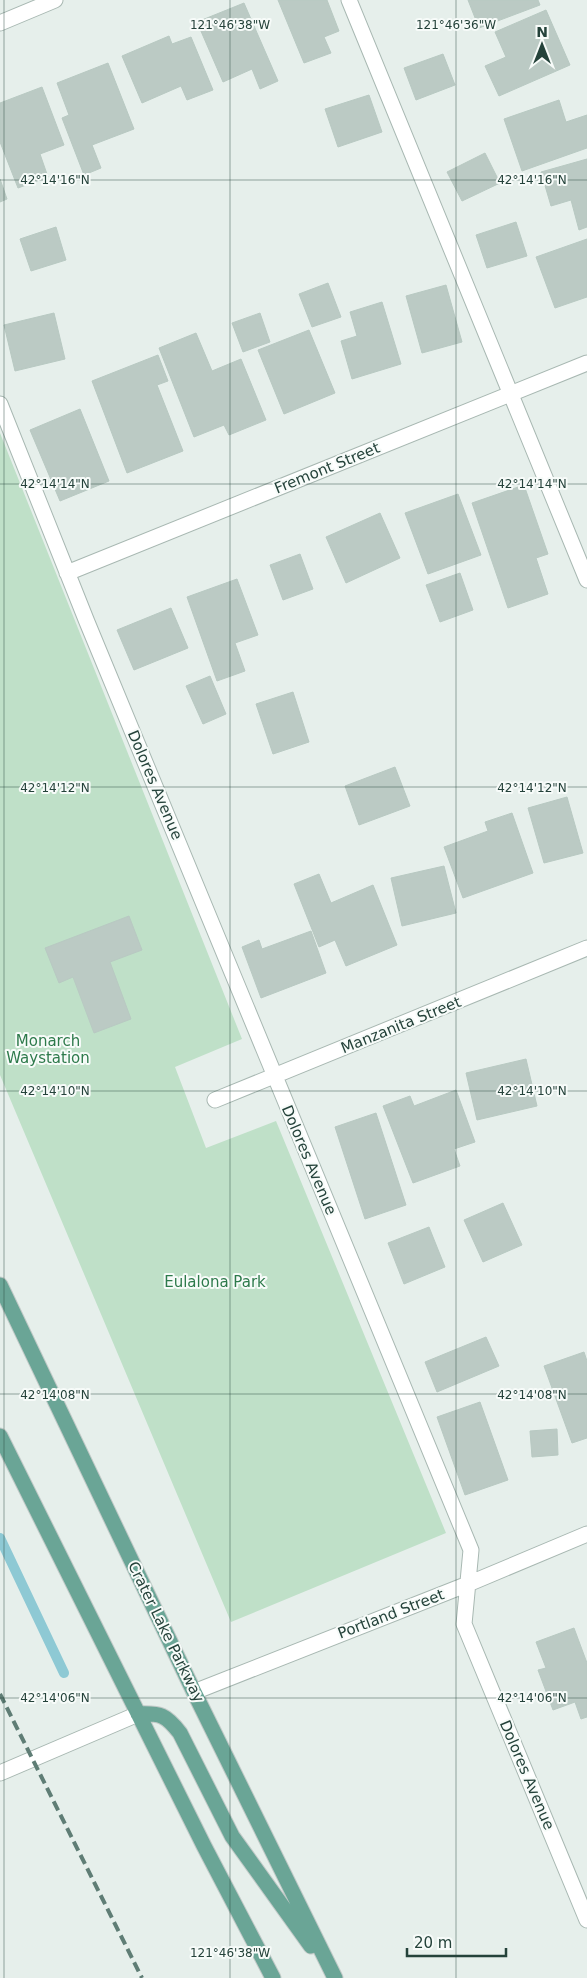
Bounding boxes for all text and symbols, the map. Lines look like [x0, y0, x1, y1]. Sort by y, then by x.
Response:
text: 121°46'38"W [190, 18, 270, 32]
text: 121°46'36"W [416, 18, 496, 32]
north arrow [517, 20, 567, 70]
text: N [536, 24, 548, 40]
text: 42°14'16"N [20, 173, 90, 187]
text: 42°14'16"N [497, 173, 567, 187]
street label: Fremont Street [272, 439, 382, 497]
text: 42°14'14"N [20, 477, 90, 491]
text: 42°14'14"N [497, 477, 567, 491]
street label: Dolores Avenue [124, 727, 186, 843]
text: 42°14'12"N [20, 781, 90, 795]
text: 42°14'12"N [497, 781, 567, 795]
street label: Manzanita Street [338, 993, 464, 1057]
park label: Monarch Waystation [6, 1032, 90, 1067]
text: 42°14'10"N [20, 1084, 90, 1098]
text: 42°14'10"N [497, 1084, 567, 1098]
street label: Dolores Avenue [278, 1102, 340, 1218]
park label: Eulalona Park [164, 1273, 266, 1291]
text: 42°14'08"N [20, 1388, 90, 1402]
text: 42°14'08"N [497, 1388, 567, 1402]
street label: Crater Lake Parkway [124, 1559, 208, 1705]
street label: Portland Street [335, 1585, 447, 1643]
text: 42°14'06"N [20, 1691, 90, 1705]
text: 42°14'06"N [497, 1691, 567, 1705]
street label: Dolores Avenue [496, 1717, 558, 1833]
scale bar [407, 1926, 506, 1958]
text: 20 m [414, 1934, 452, 1952]
text: 121°46'38"W [190, 1946, 270, 1960]

